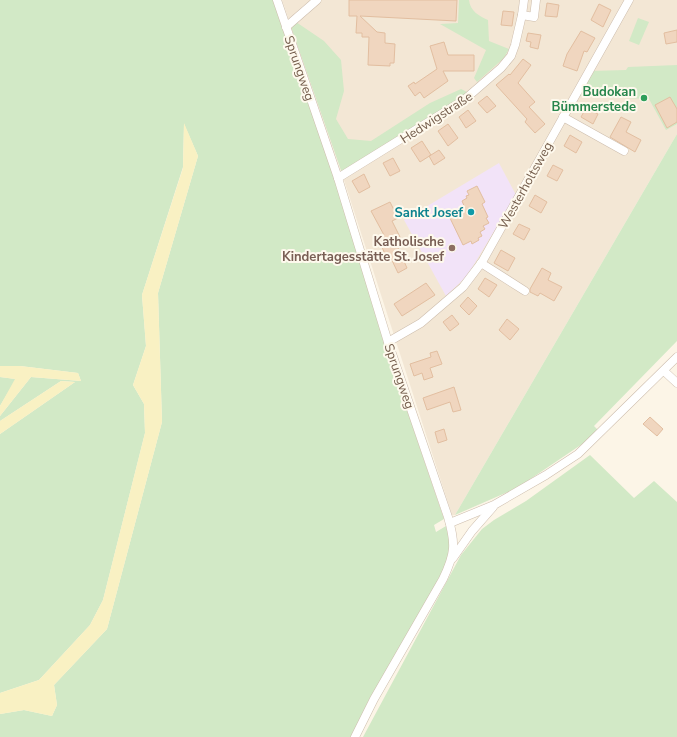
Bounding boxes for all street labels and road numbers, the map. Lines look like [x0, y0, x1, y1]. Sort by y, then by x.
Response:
street label: Sprungweg [279, 33, 319, 103]
street label: Hedwigstraße [397, 88, 476, 148]
street label: Westerholtsweg [494, 139, 557, 232]
street label: Sprungweg [379, 341, 419, 411]

